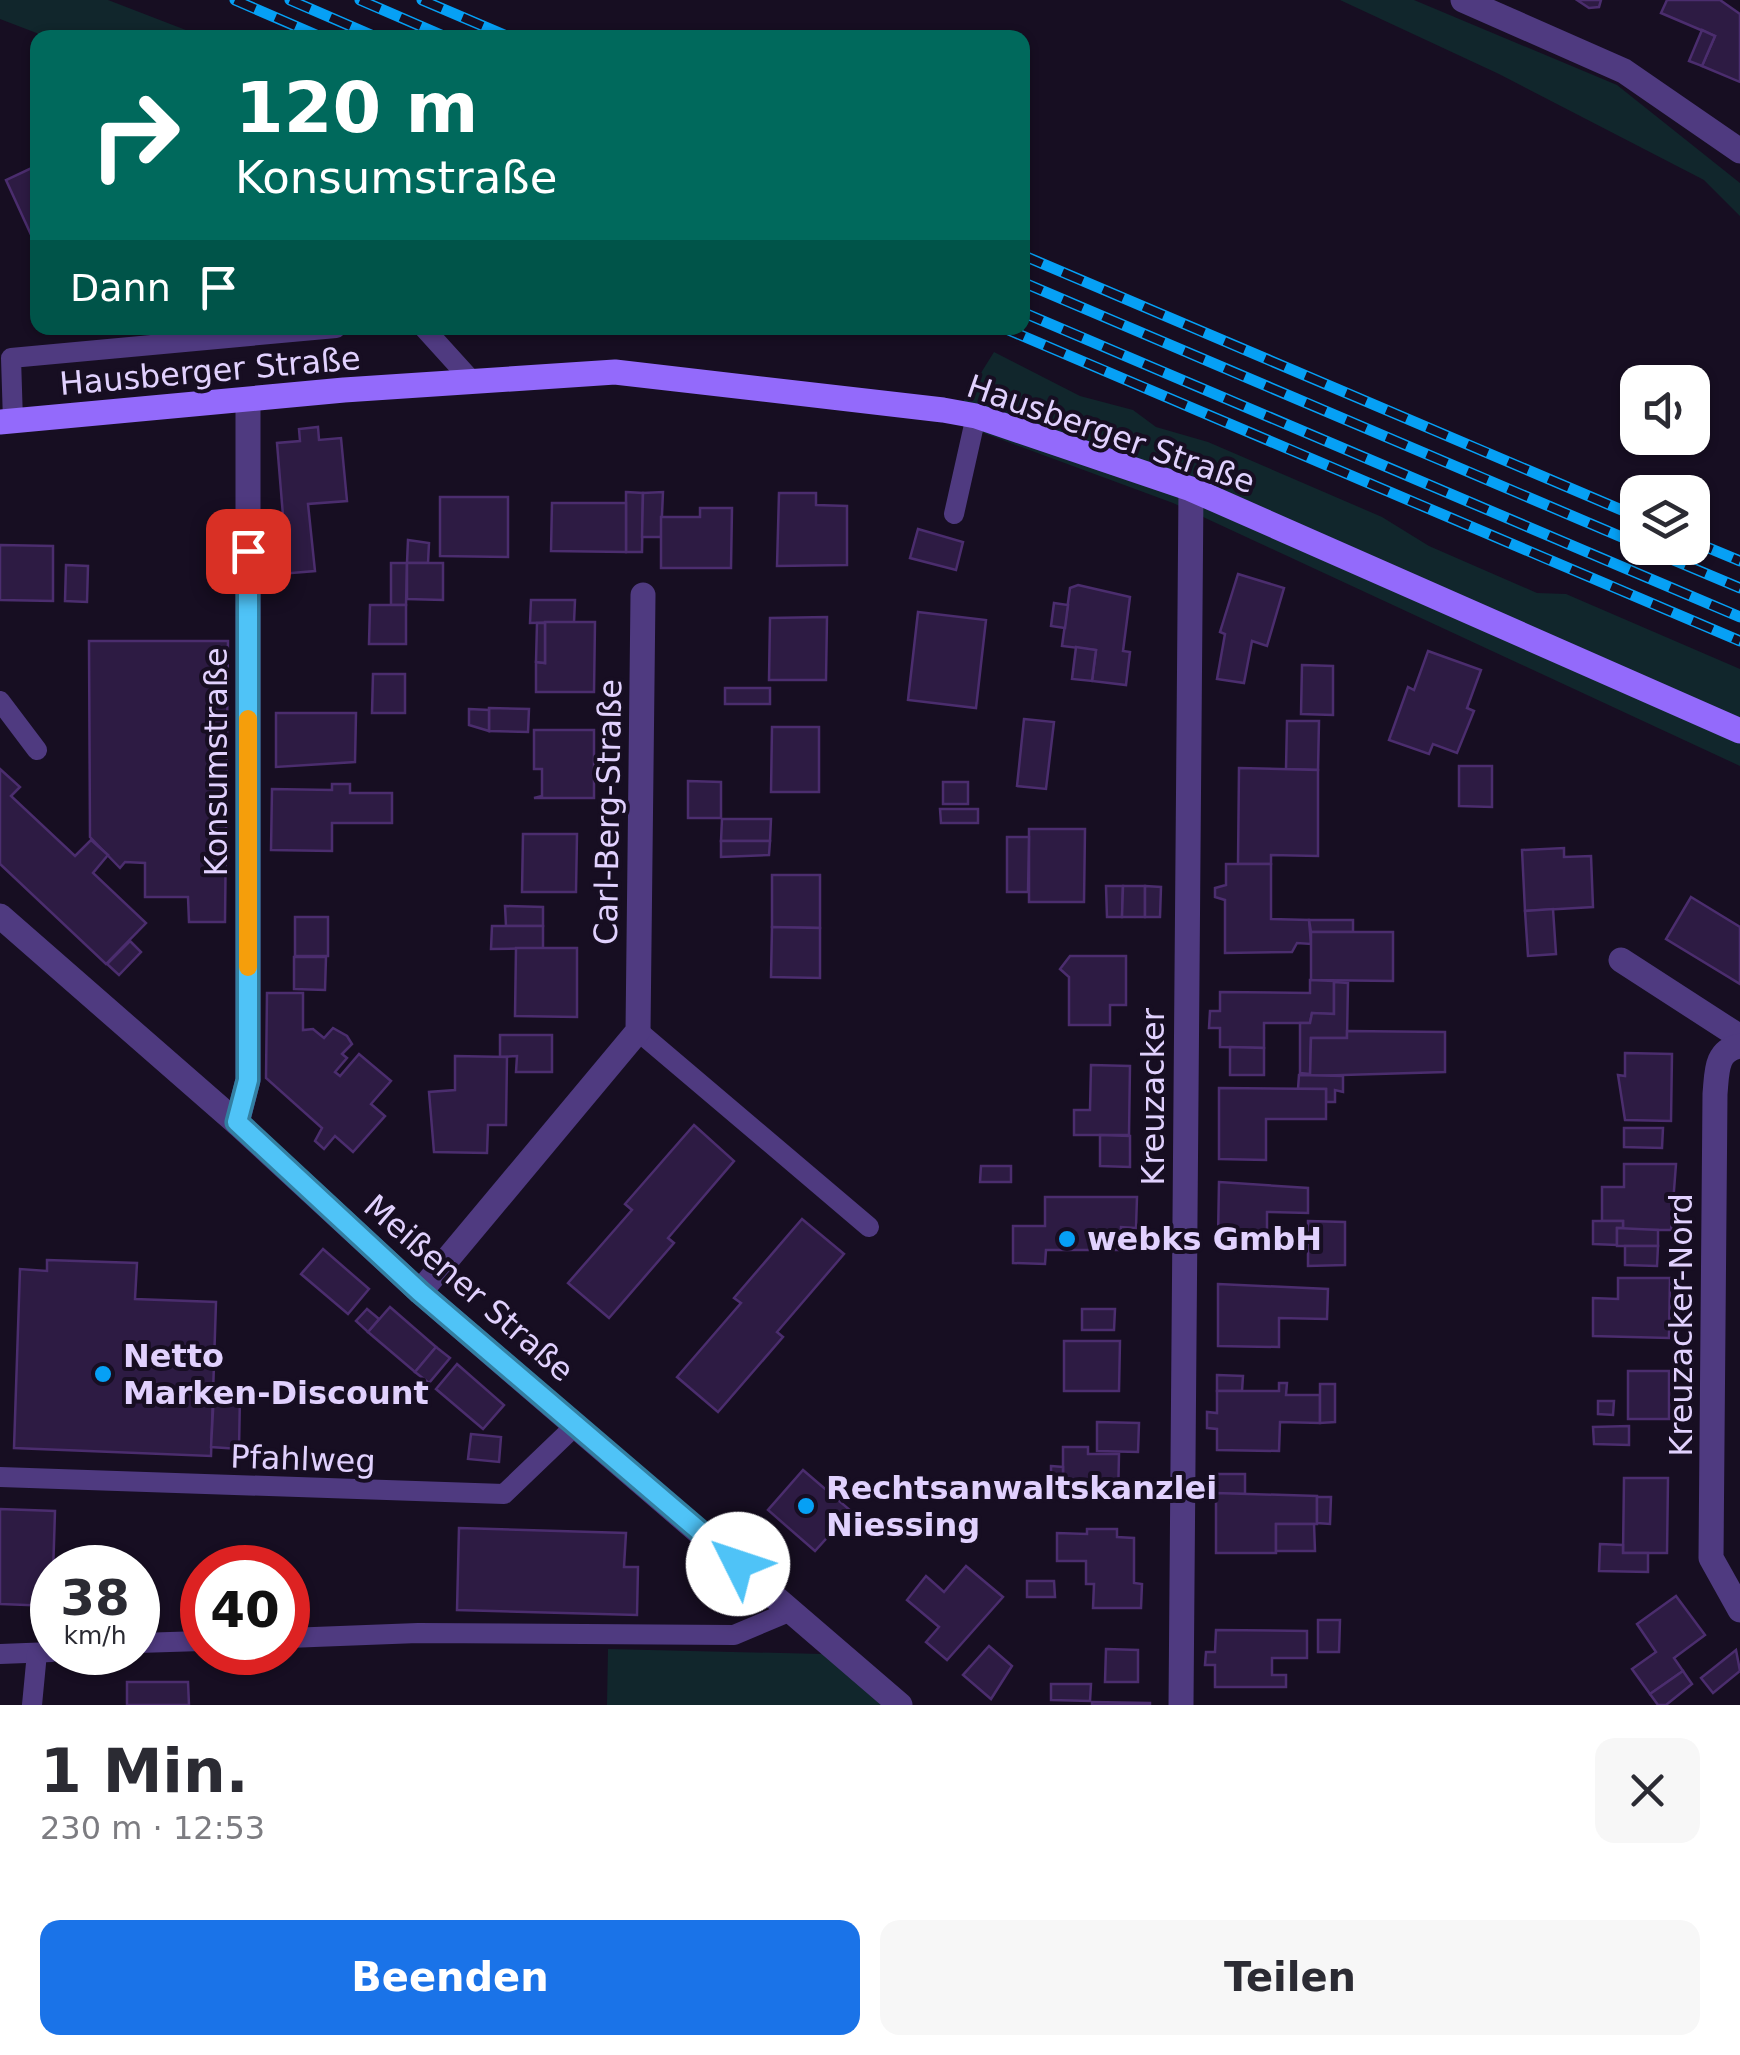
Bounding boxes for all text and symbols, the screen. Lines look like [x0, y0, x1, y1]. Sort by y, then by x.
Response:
text: 120 m [235, 67, 478, 149]
icon: right [70, 70, 200, 200]
text: Konsumstraße [235, 151, 557, 204]
icon: arrive [191, 260, 246, 315]
text: Dann [70, 266, 171, 310]
street label: Hausberger Straße [58, 339, 362, 403]
map controls [1620, 365, 1710, 565]
button: sound [1620, 365, 1710, 455]
street label: Hausberger Straße [962, 367, 1260, 501]
button: layers [1620, 475, 1710, 565]
pin [206, 509, 291, 594]
icon: arrive [221, 524, 276, 579]
street label: Konsumstraße [197, 647, 235, 877]
street label: Carl-Berg-Straße [587, 679, 629, 945]
street label: Kreuzacker [1134, 1007, 1172, 1186]
street label: Meißener Straße [357, 1187, 581, 1389]
street label: Kreuzacker-Nord [1662, 1193, 1700, 1457]
place label: webks GmbH [1087, 1220, 1322, 1258]
marker: webks GmbH [1056, 1228, 1078, 1250]
place label: Netto Marken-Discount [123, 1337, 429, 1412]
marker: Netto Marken-Discount [92, 1363, 114, 1385]
street label: Pfahlweg [230, 1437, 376, 1481]
place label: Rechtsanwaltskanzlei Niessing [826, 1469, 1217, 1544]
marker: Rechtsanwaltskanzlei Niessing [795, 1495, 817, 1517]
position arrow [686, 1512, 790, 1616]
speed limit sign: 40 [180, 1545, 310, 1675]
text: 38 [60, 1569, 130, 1627]
text: km/h [63, 1621, 127, 1650]
text: 1 Min. [40, 1736, 248, 1806]
button: close [1595, 1738, 1700, 1843]
text: 230 m · 12:53 [40, 1809, 265, 1847]
button: Beenden [40, 1920, 860, 2035]
button: Teilen [880, 1920, 1700, 2035]

